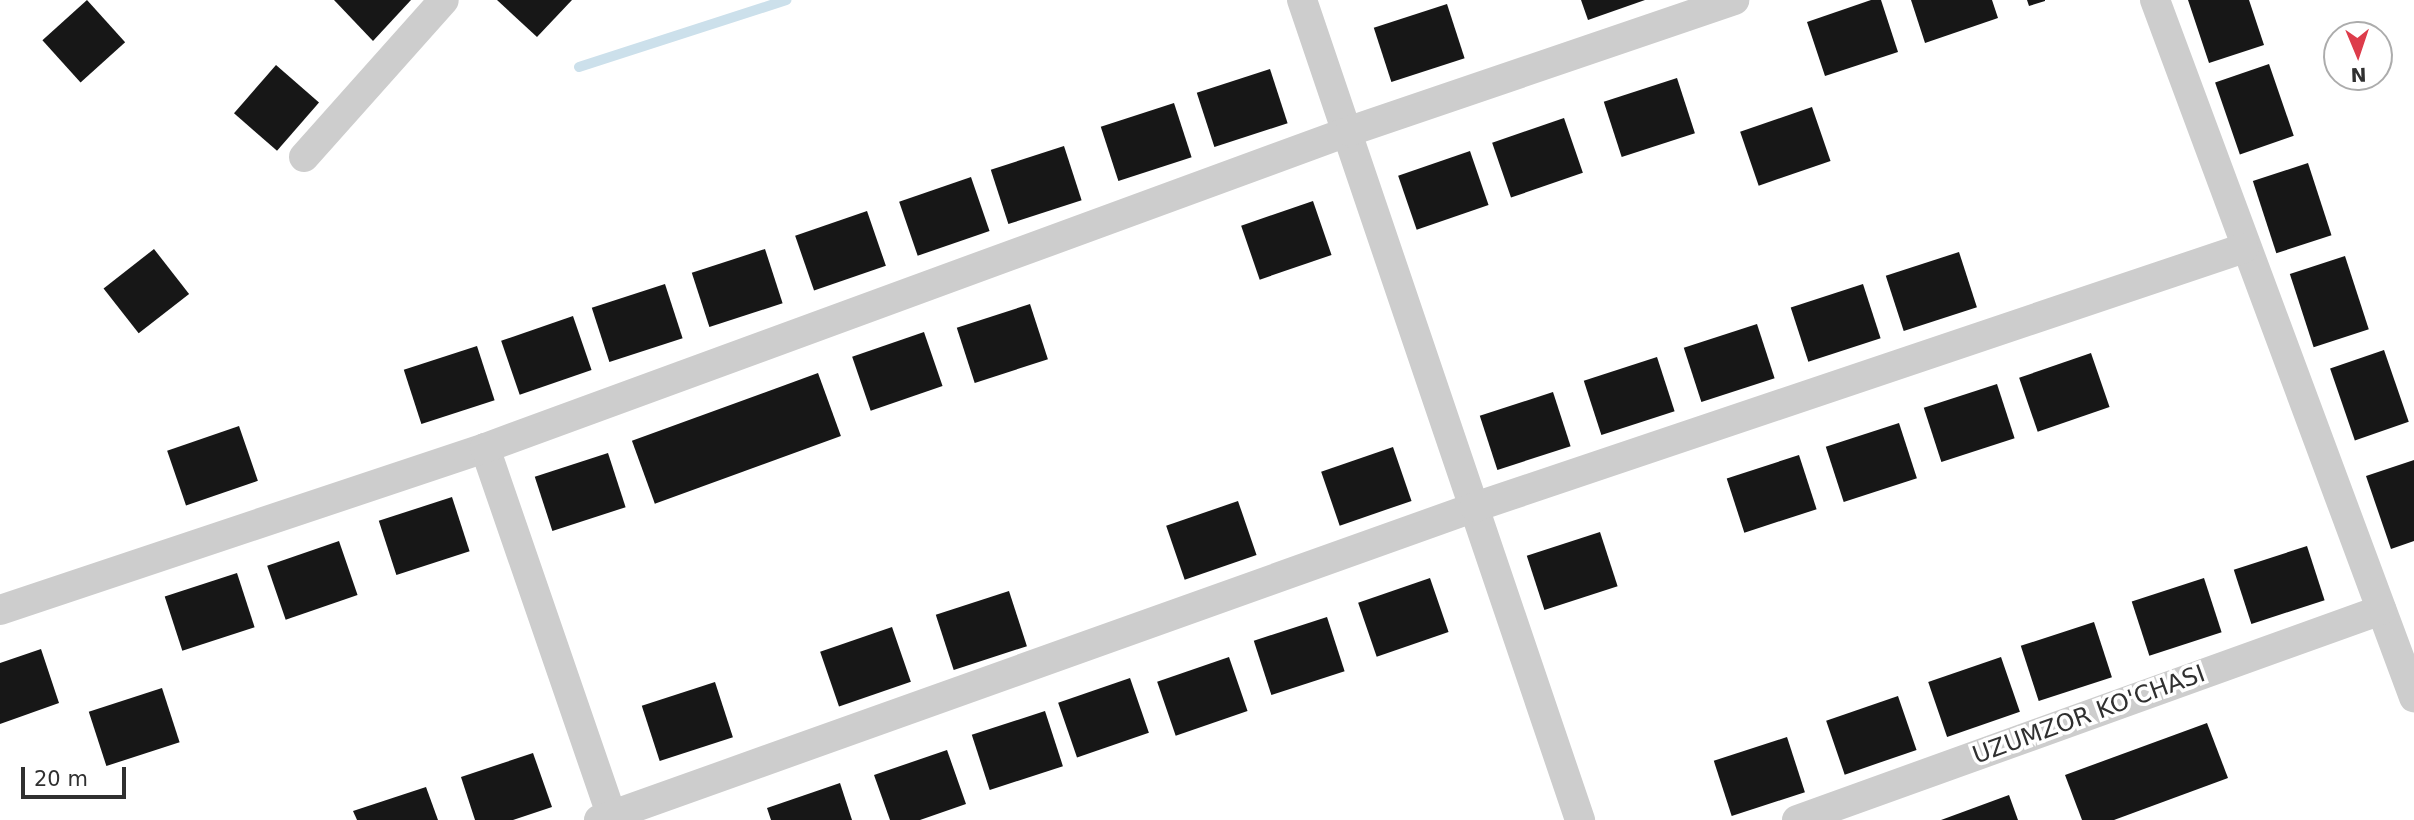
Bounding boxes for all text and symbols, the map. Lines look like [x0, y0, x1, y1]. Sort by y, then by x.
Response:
north arrow [2323, 21, 2393, 91]
text: N [2350, 64, 2367, 86]
street label: UZUMZOR KO'CHASI [1969, 660, 2209, 770]
scale bar [24, 754, 130, 798]
text: 20 m [34, 767, 88, 791]

